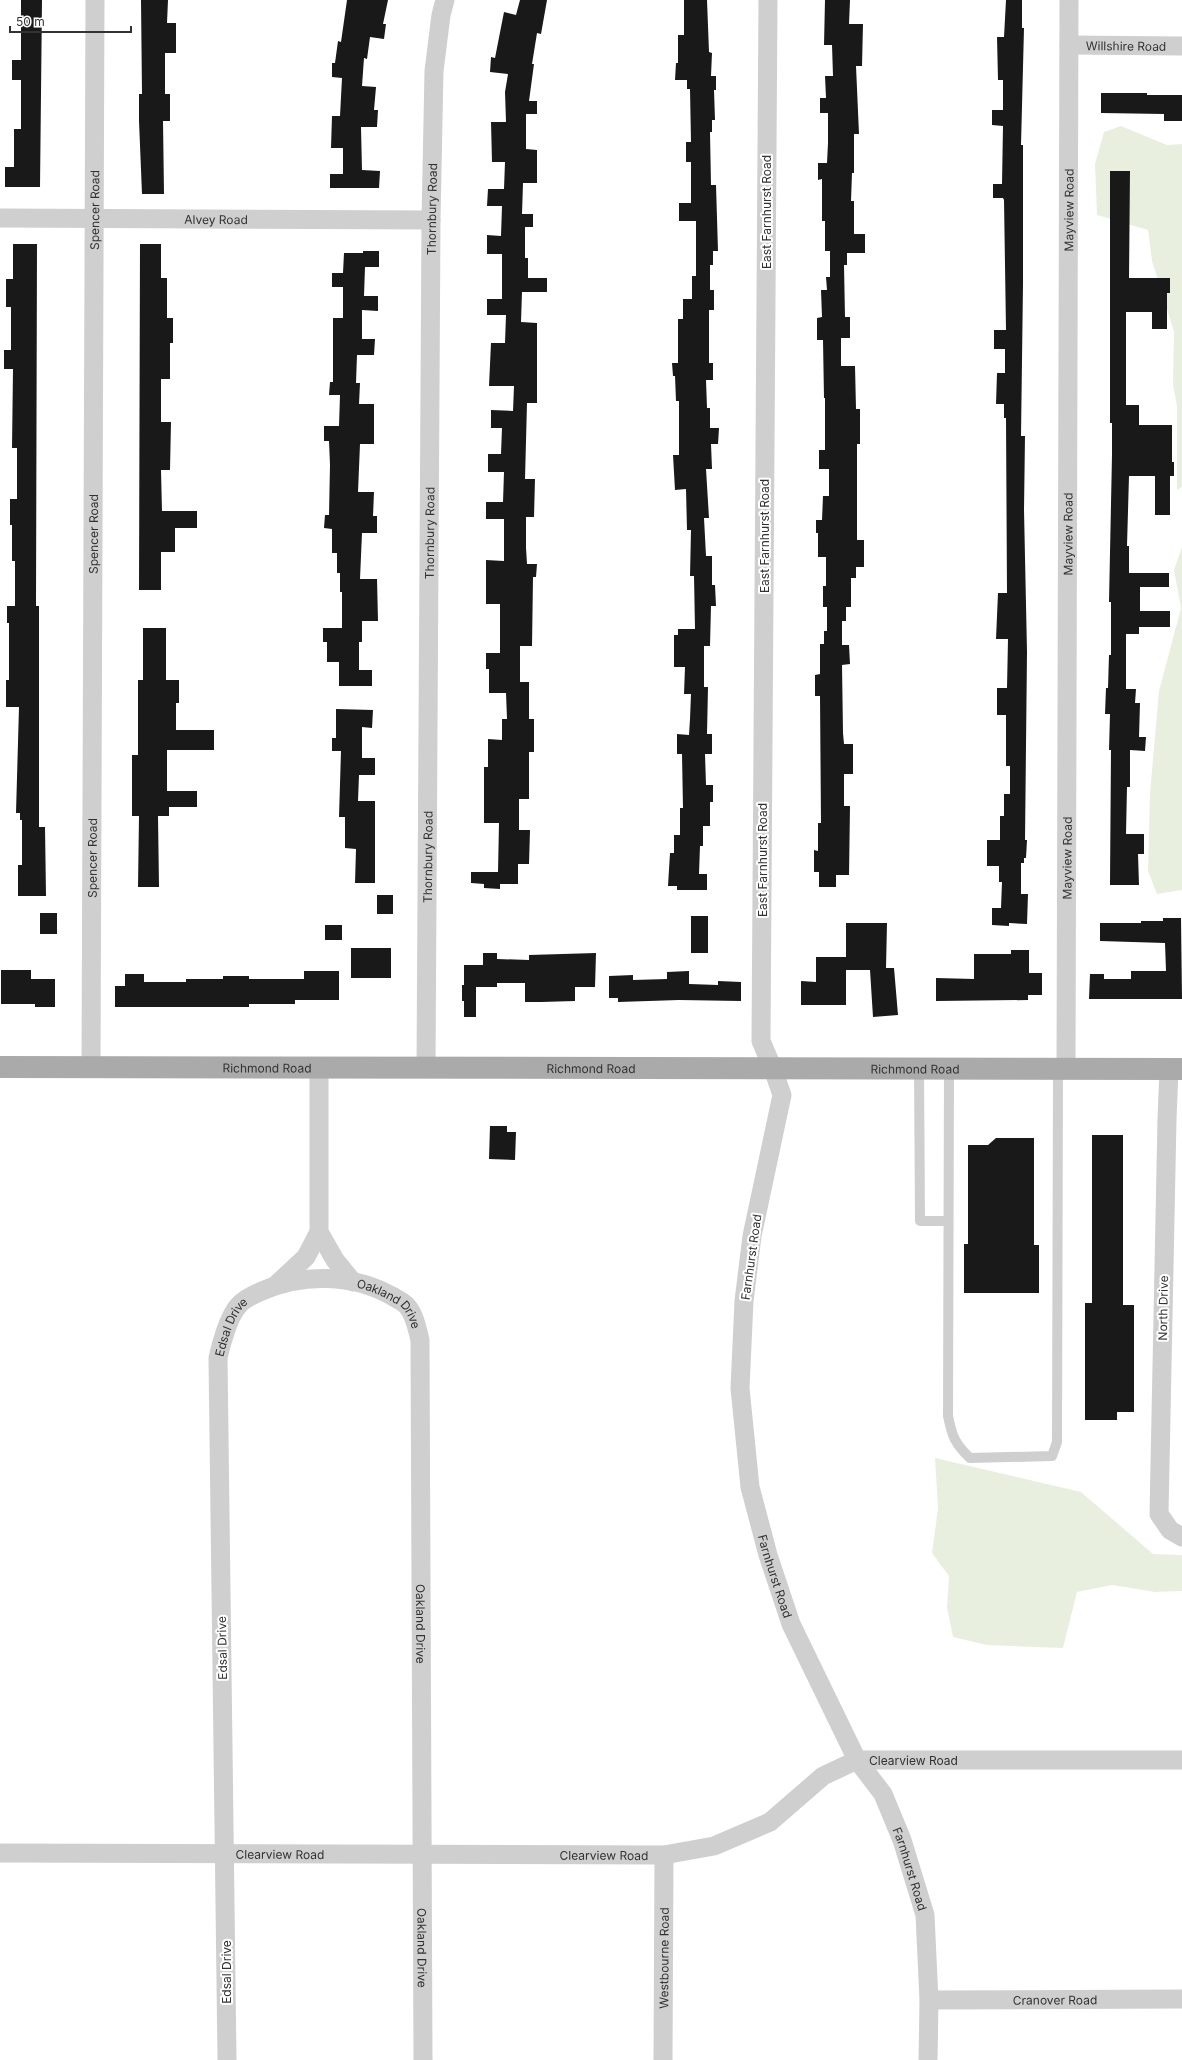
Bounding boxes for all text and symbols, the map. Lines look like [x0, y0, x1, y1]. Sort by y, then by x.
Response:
scale bar [10, 8, 131, 34]
text: 50 m [16, 14, 45, 29]
street label: Willshire Road [1086, 38, 1166, 53]
street label: East Farnhurst Road [759, 155, 774, 269]
street label: Thornbury Road [423, 163, 440, 255]
street label: Mayview Road [1061, 169, 1076, 251]
street label: Spencer Road [87, 170, 102, 250]
street label: Alvey Road [184, 211, 248, 227]
street label: East Farnhurst Road [757, 479, 772, 593]
street label: Thornbury Road [421, 487, 437, 579]
street label: Mayview Road [1060, 493, 1075, 575]
street label: Spencer Road [85, 494, 101, 574]
street label: East Farnhurst Road [755, 803, 770, 917]
street label: Thornbury Road [419, 811, 435, 903]
street label: Mayview Road [1059, 817, 1074, 899]
street label: Spencer Road [84, 818, 99, 898]
street label: Richmond Road [222, 1060, 312, 1075]
street label: Richmond Road [546, 1060, 636, 1076]
street label: Richmond Road [870, 1061, 960, 1076]
street label: Farnhurst Road [738, 1213, 764, 1301]
street label: Oakland Drive [355, 1275, 424, 1330]
street label: North Drive [1155, 1275, 1171, 1341]
street label: Edsal Drive [211, 1294, 250, 1358]
street label: Farnhurst Road [755, 1533, 796, 1620]
street label: Oakland Drive [414, 1584, 429, 1664]
street label: Edsal Drive [214, 1616, 230, 1680]
street label: Clearview Road [869, 1753, 958, 1768]
street label: Farnhurst Road [890, 1825, 931, 1912]
street label: Clearview Road [236, 1846, 324, 1861]
street label: Clearview Road [560, 1847, 648, 1862]
street label: Westbourne Road [656, 1907, 671, 2009]
street label: Oakland Drive [415, 1908, 430, 1988]
street label: Edsal Drive [219, 1940, 234, 2004]
street label: Cranover Road [1013, 1992, 1097, 2007]

